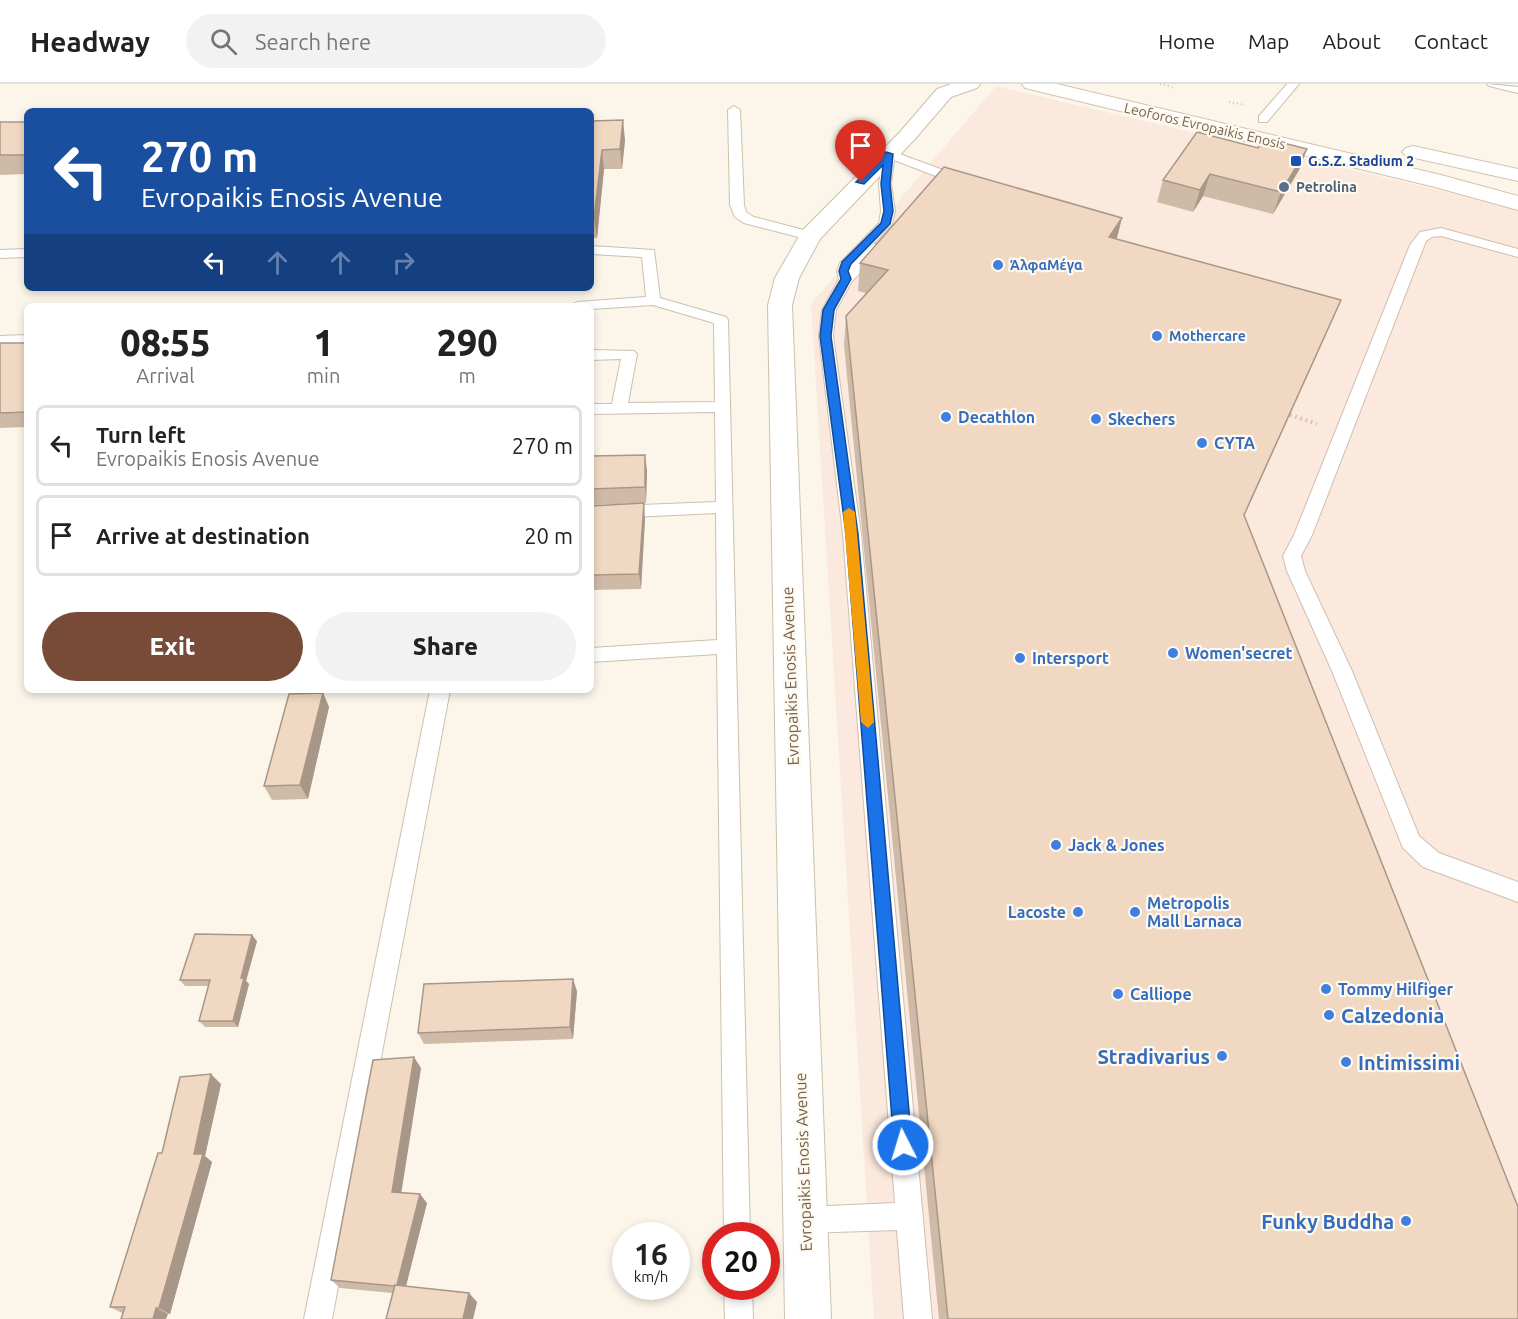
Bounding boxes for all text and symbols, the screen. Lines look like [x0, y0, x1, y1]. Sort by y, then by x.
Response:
search box [186, 14, 606, 68]
icon: search [207, 25, 240, 58]
text: Headway [30, 26, 150, 57]
text: Search here [255, 29, 371, 54]
text: Home [1158, 29, 1215, 53]
text: Map [1248, 29, 1289, 53]
text: About [1322, 29, 1381, 53]
text: Contact [1414, 29, 1488, 53]
street label: Leoforos Evropaikis Enosis [1123, 100, 1287, 152]
pin [835, 120, 886, 182]
icon: arrive [844, 129, 877, 162]
icon: left [42, 132, 120, 210]
text: 270 m [141, 133, 258, 180]
place label: G.S.Z. Stadium 2 [1308, 153, 1414, 169]
marker: G.S.Z. Stadium 2 [1289, 154, 1303, 168]
place label: Petrolina [1296, 179, 1357, 195]
marker: Petrolina [1277, 180, 1291, 194]
text: Evropaikis Enosis Avenue [141, 182, 443, 212]
icon: left [198, 246, 231, 279]
icon: ahead [261, 246, 294, 279]
icon: ahead [324, 246, 357, 279]
icon: right [387, 246, 420, 279]
place label: ΆλφαΜέγα [1010, 257, 1083, 273]
marker: ΆλφαΜέγα [991, 258, 1005, 272]
text: 08:55 [120, 322, 210, 363]
text: 1 [313, 322, 334, 363]
text: 290 [437, 322, 498, 363]
place label: Mothercare [1169, 328, 1246, 344]
marker: Mothercare [1150, 329, 1164, 343]
text: Arrival [136, 364, 195, 387]
text: min [307, 364, 340, 387]
text: m [459, 364, 476, 387]
place label: Decathlon [958, 408, 1035, 426]
marker: Decathlon [939, 410, 953, 424]
place label: Skechers [1108, 410, 1175, 428]
marker: Skechers [1089, 412, 1103, 426]
text: Turn left [96, 422, 186, 447]
icon: left [45, 429, 78, 462]
text: 270 m [512, 433, 573, 458]
place label: CYTA [1214, 434, 1256, 452]
marker: CYTA [1195, 436, 1209, 450]
text: Evropaikis Enosis Avenue [96, 447, 320, 470]
icon: arrive [45, 519, 78, 552]
text: Arrive at destination [96, 523, 310, 548]
text: 20 m [524, 523, 573, 548]
street label: Evropaikis Enosis Avenue [778, 586, 802, 766]
button: Exit [42, 612, 303, 681]
button: Share [315, 612, 576, 681]
place label: Women'secret [1185, 644, 1293, 662]
marker: Women'secret [1166, 646, 1180, 660]
place label: Intersport [1032, 649, 1109, 667]
marker: Intersport [1013, 651, 1027, 665]
place label: Jack & Jones [1068, 836, 1165, 854]
marker: Jack & Jones [1049, 838, 1063, 852]
place label: Metropolis Mall Larnaca [1147, 894, 1242, 930]
place label: Lacoste [1008, 903, 1066, 921]
marker: Lacoste [1071, 905, 1085, 919]
marker: Metropolis Mall Larnaca [1128, 905, 1142, 919]
place label: Tommy Hilfiger [1338, 980, 1454, 998]
marker: Tommy Hilfiger [1319, 982, 1333, 996]
place label: Calliope [1130, 985, 1192, 1003]
marker: Calliope [1111, 987, 1125, 1001]
place label: Calzedonia [1341, 1004, 1444, 1027]
marker: Calzedonia [1322, 1008, 1336, 1022]
place label: Stradivarius [1097, 1045, 1210, 1068]
marker: Stradivarius [1215, 1049, 1229, 1063]
place label: Intimissimi [1358, 1051, 1460, 1074]
marker: Intimissimi [1339, 1055, 1353, 1069]
street label: Evropaikis Enosis Avenue [791, 1072, 815, 1252]
position arrow [871, 1113, 935, 1177]
place label: Funky Buddha [1261, 1210, 1394, 1233]
marker: Funky Buddha [1399, 1214, 1413, 1228]
speed limit sign: 20 [702, 1222, 780, 1300]
text: 16 [634, 1237, 668, 1271]
text: km/h [634, 1268, 668, 1285]

